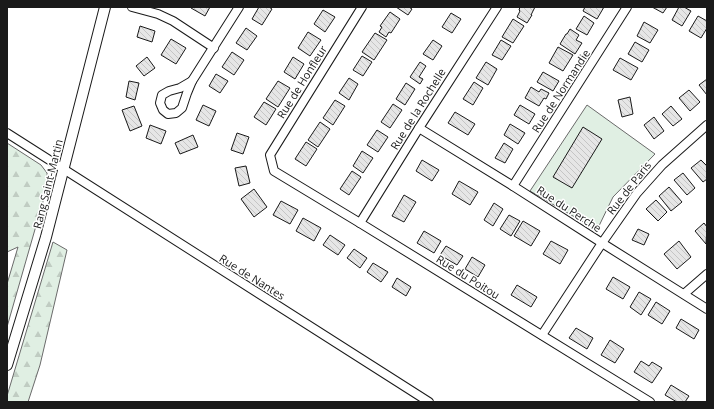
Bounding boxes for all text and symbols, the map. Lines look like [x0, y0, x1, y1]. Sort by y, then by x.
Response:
street label: Rue de Honfleur [273, 42, 330, 121]
street label: Rue de Normandie [528, 46, 593, 135]
street label: Rue de la Rochelle [386, 65, 449, 152]
street label: Rang Saint-Martin [29, 138, 66, 230]
street label: Rue de Paris [603, 158, 654, 217]
street label: Rue du Perche [534, 182, 605, 235]
street label: Rue de Nantes [217, 250, 288, 303]
street label: Rue du Poitou [434, 251, 503, 302]

